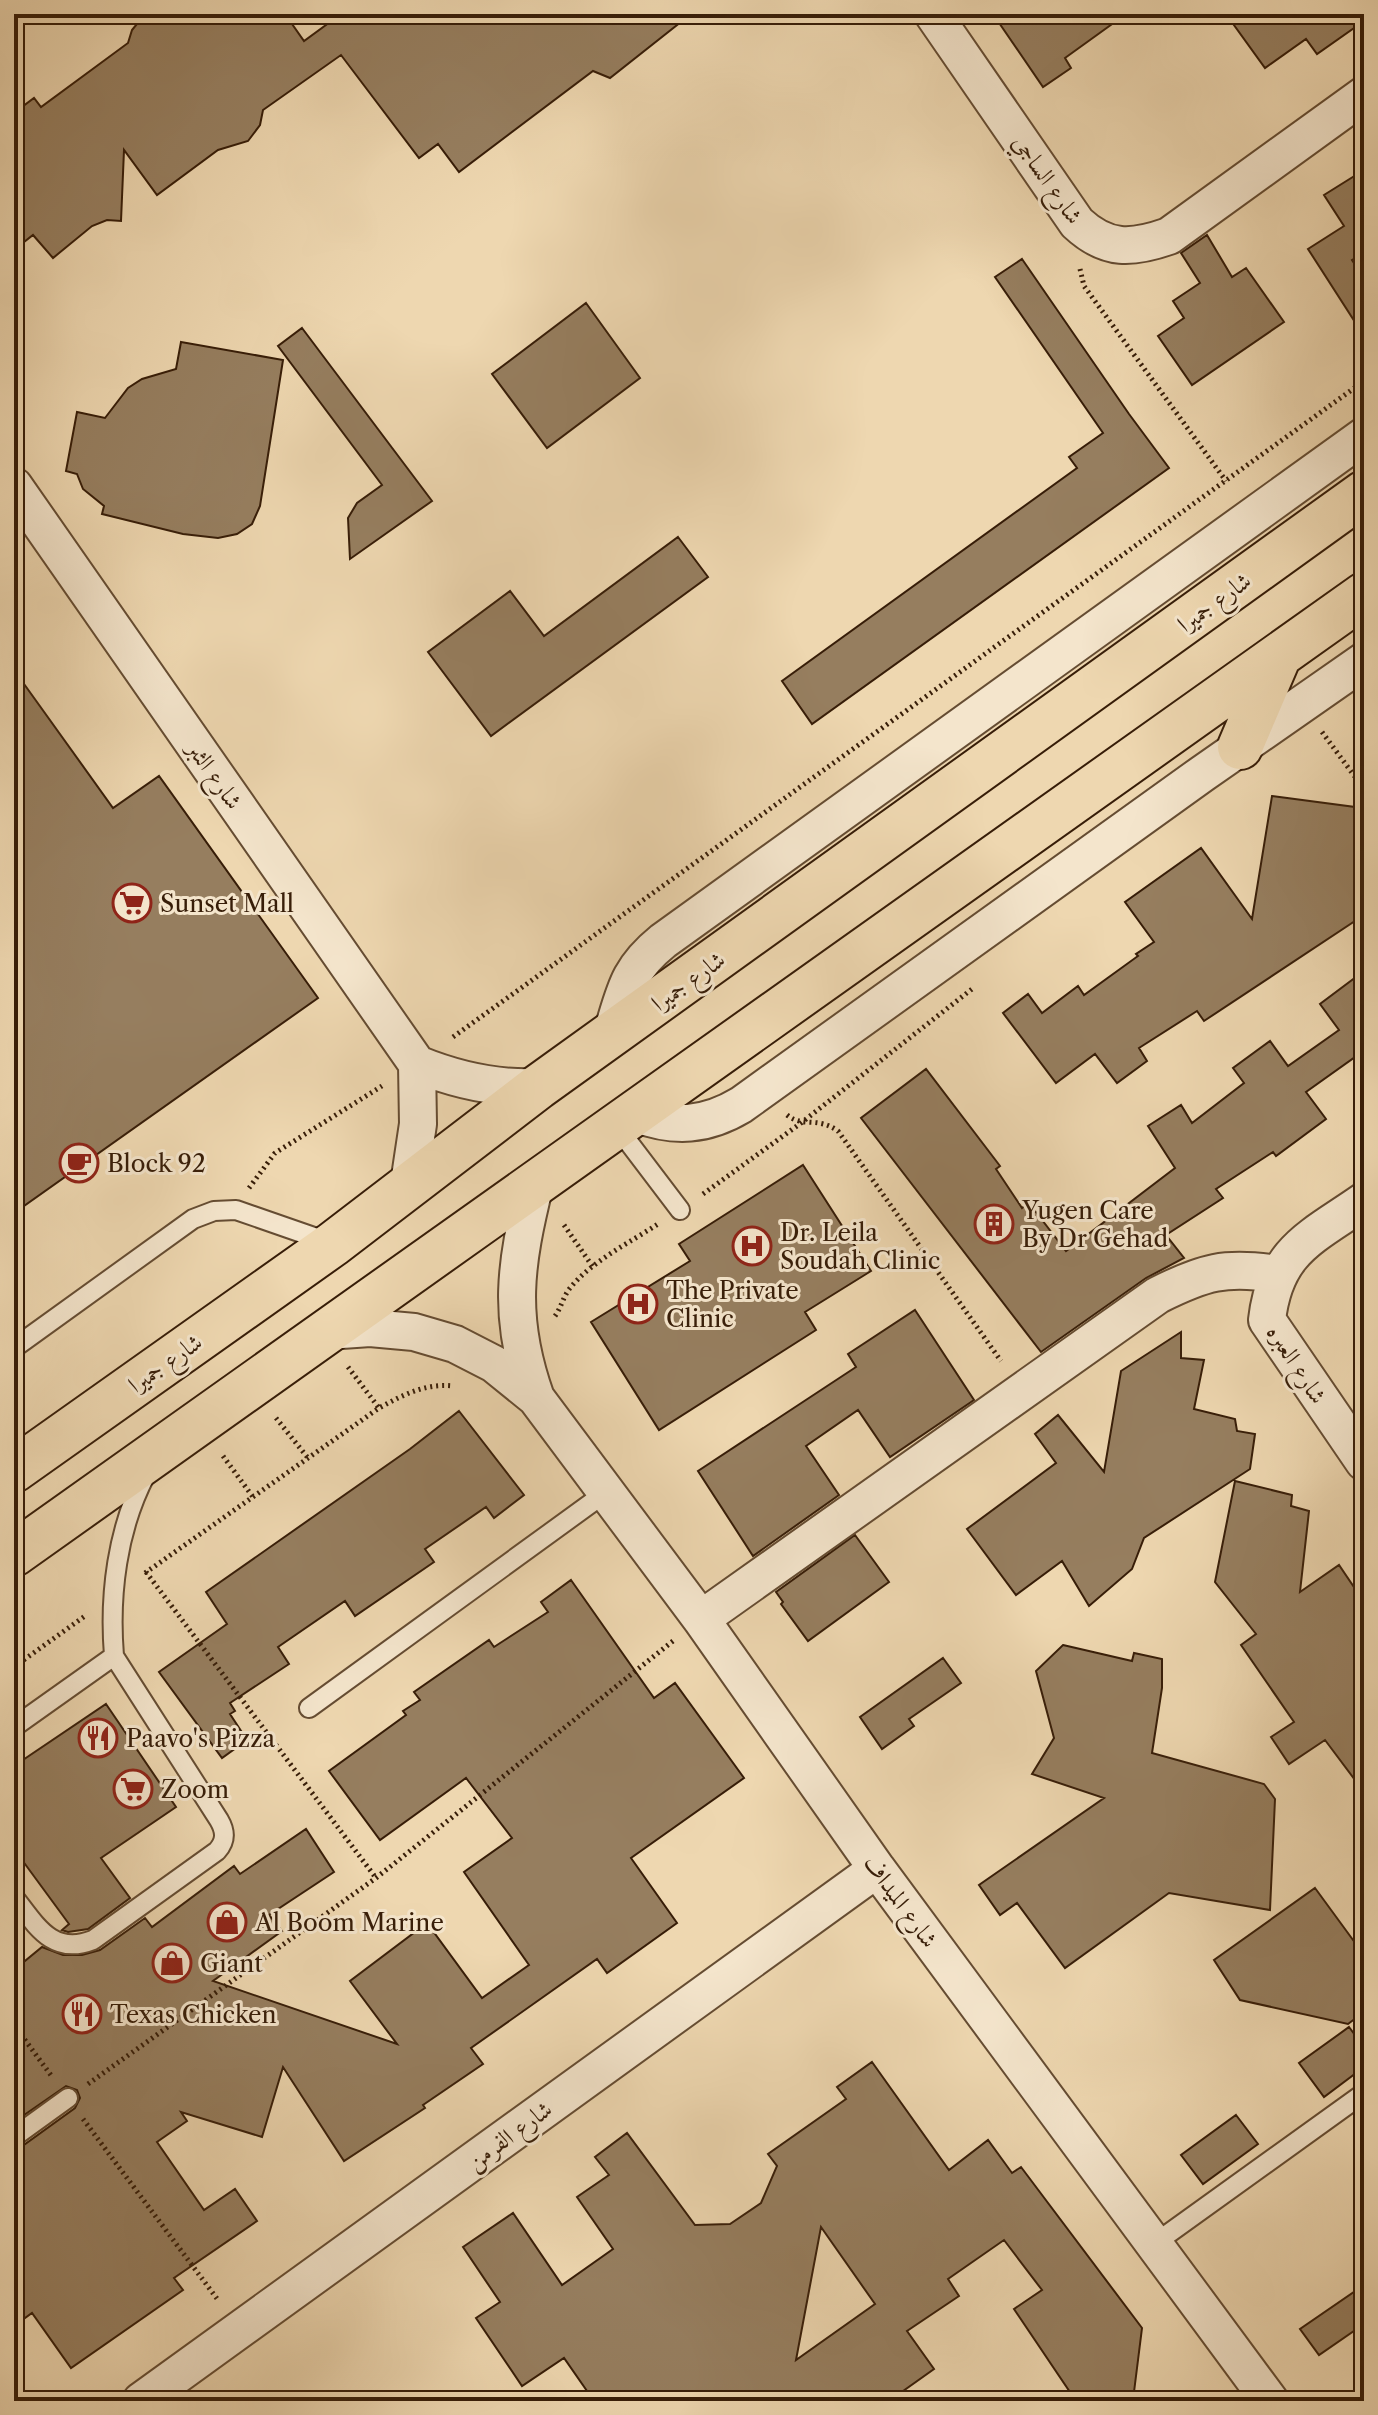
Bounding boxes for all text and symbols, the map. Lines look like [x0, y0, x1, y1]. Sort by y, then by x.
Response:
street label: شارع الساجي [1002, 129, 1089, 233]
street label: شارع جميرا [1172, 566, 1260, 643]
street label: شارع الثبر [175, 733, 249, 818]
supermarket icon: Sunset Mall [111, 882, 153, 924]
place label: Sunset Mall [160, 889, 294, 918]
street label: شارع جميرا [646, 945, 734, 1022]
cafe icon: Block 92 [58, 1142, 100, 1184]
place label: Block 92 [107, 1149, 206, 1178]
place label: Yugen Care By Dr Gehad [1021, 1196, 1168, 1253]
building icon: Yugen Care By Dr Gehad [973, 1203, 1015, 1245]
place label: Dr. Leila Soudah Clinic [780, 1218, 940, 1275]
hospital icon: Dr. Leila Soudah Clinic [731, 1225, 773, 1267]
place label: The Private Clinic [666, 1276, 799, 1333]
hospital icon: The Private Clinic [617, 1283, 659, 1325]
street label: شارع العبره [1256, 1319, 1333, 1412]
street label: شارع جميرا [122, 1327, 211, 1404]
restaurant icon: Paavo's Pizza [77, 1717, 119, 1759]
place label: Paavo's Pizza [126, 1724, 276, 1753]
supermarket icon: Zoom [112, 1768, 154, 1810]
place label: Zoom [161, 1775, 229, 1804]
street label: شارع الميداف [853, 1849, 944, 1957]
shop icon: Al Boom Marine [206, 1901, 248, 1943]
place label: Al Boom Marine [254, 1908, 444, 1937]
shop icon: Giant [151, 1942, 193, 1984]
place label: Giant [200, 1949, 263, 1978]
restaurant icon: Texas Chicken [61, 1993, 103, 2035]
place label: Texas Chicken [110, 2000, 276, 2029]
street label: شارع الفرمن [460, 2094, 561, 2181]

